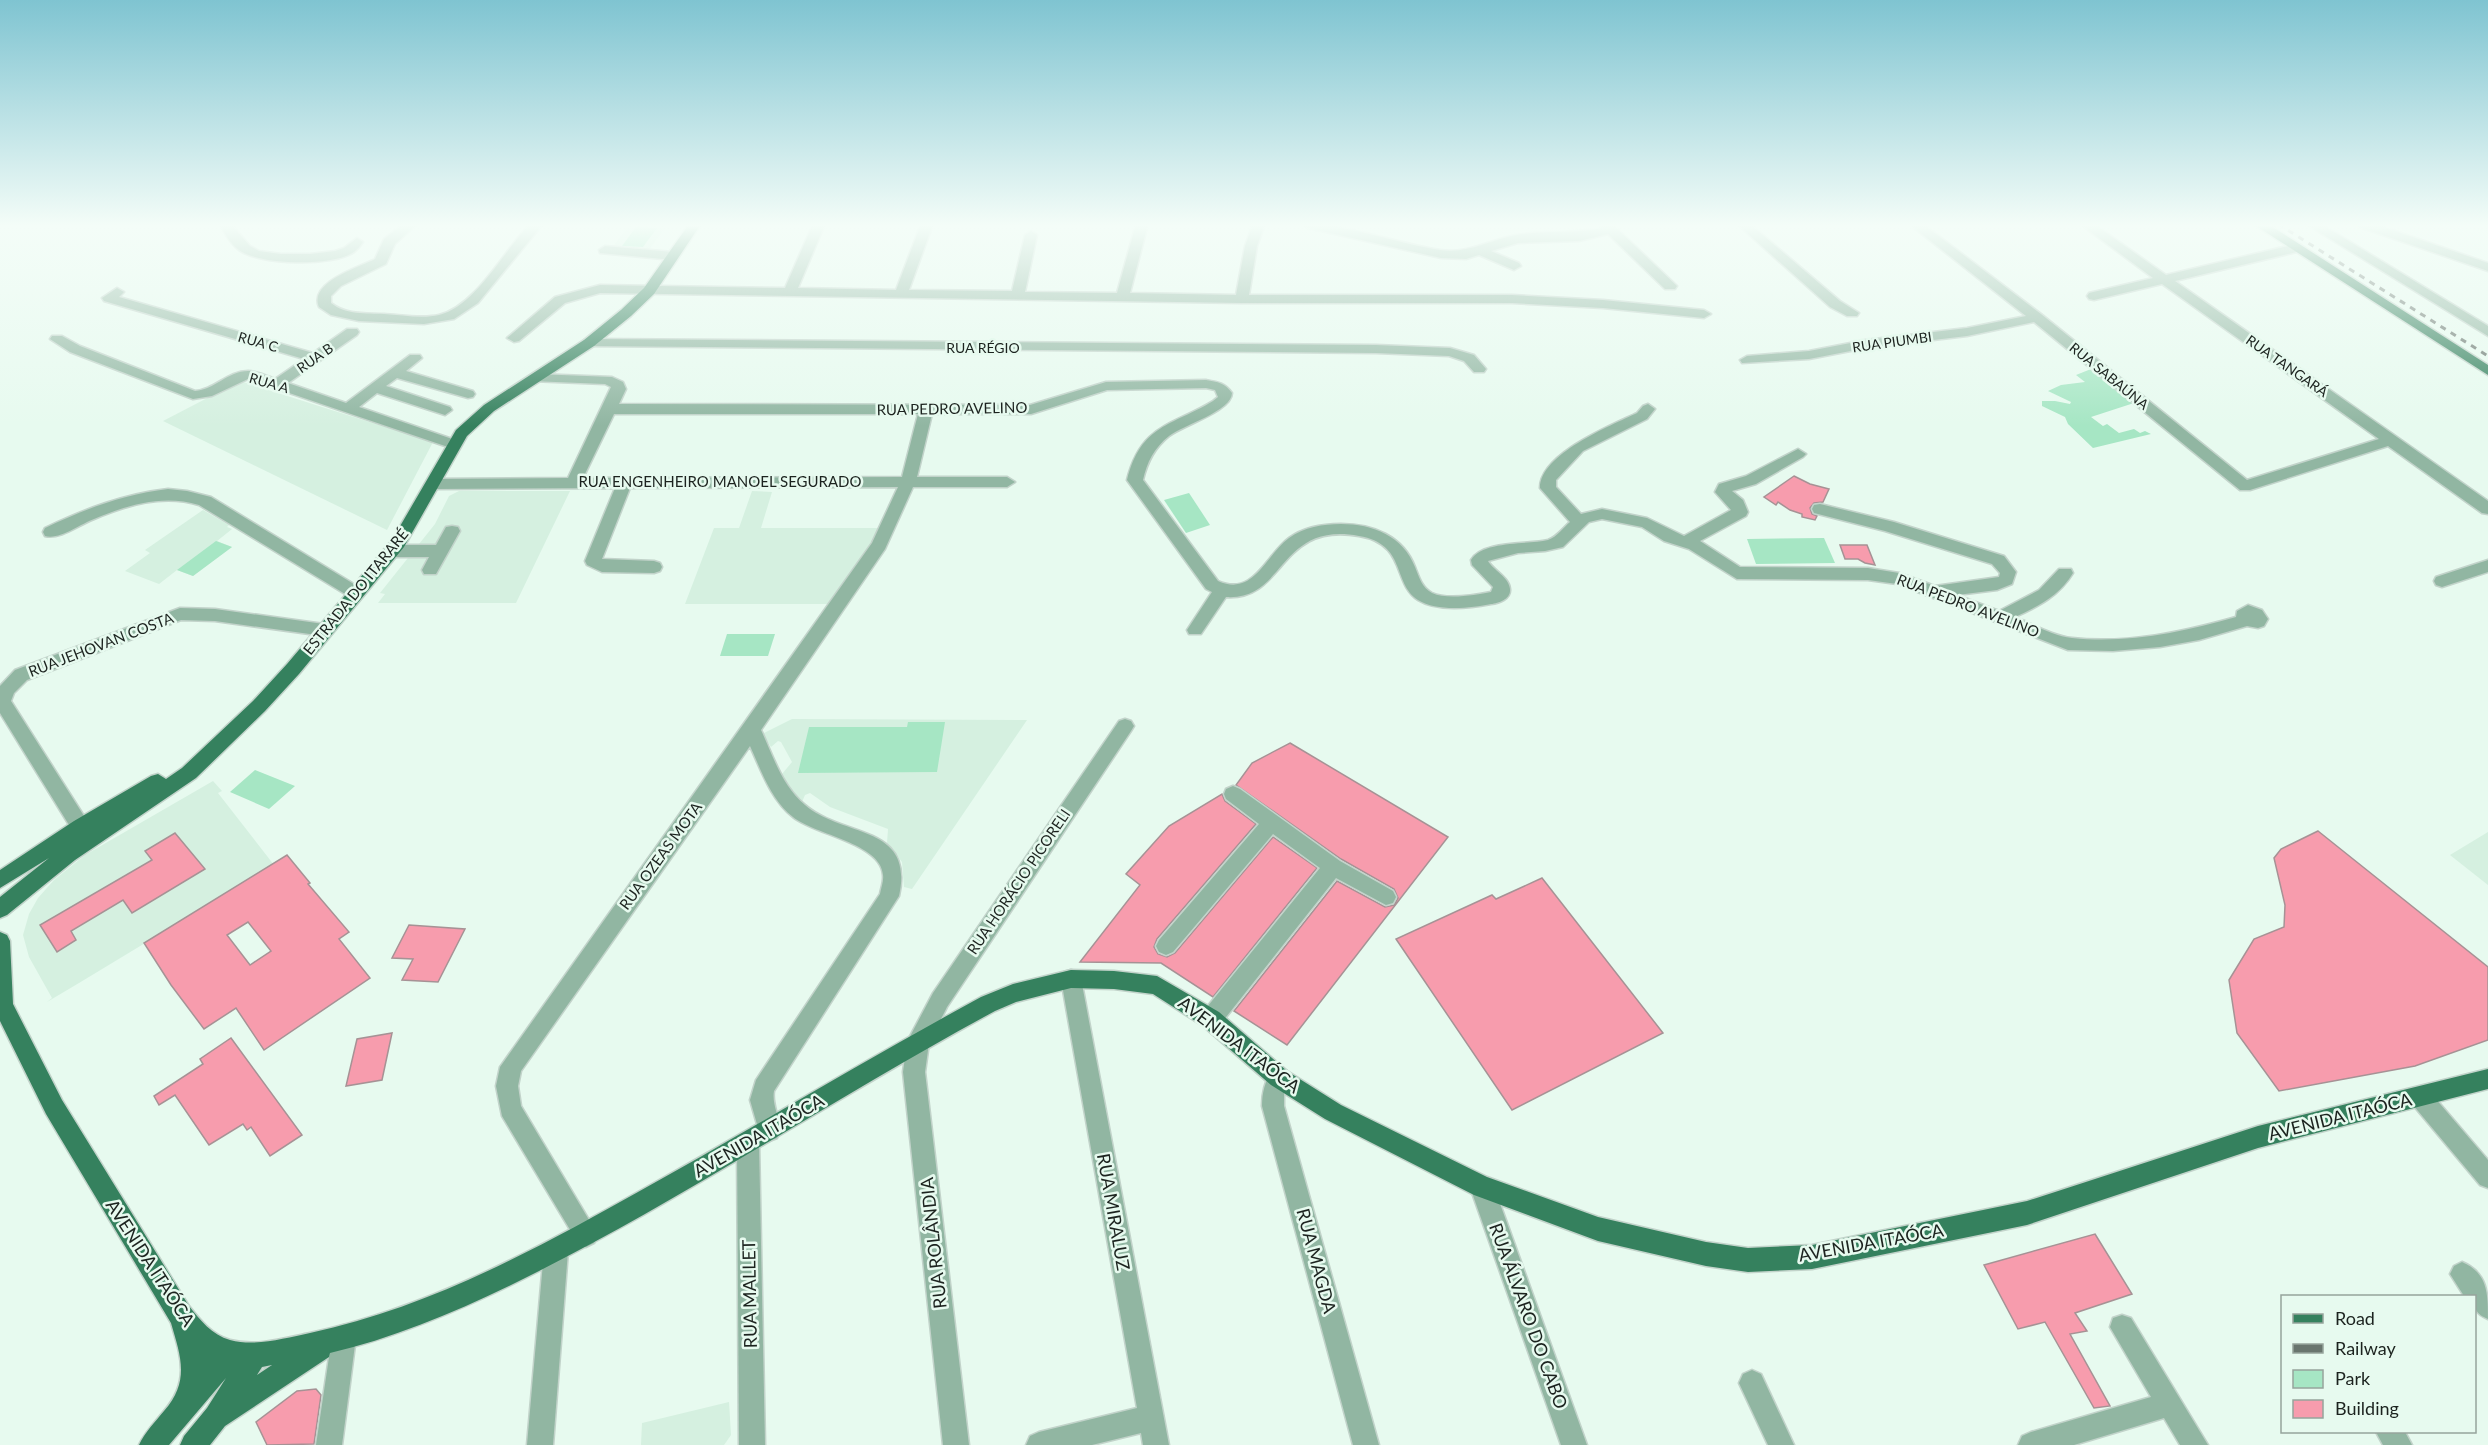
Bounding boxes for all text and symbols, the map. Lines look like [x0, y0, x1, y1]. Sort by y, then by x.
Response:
street label: RUA C [236, 328, 281, 355]
street label: RUA PIUMBI [1851, 328, 1933, 355]
street label: RUA TANGARÁ [2243, 331, 2332, 400]
street label: RUA B [293, 339, 336, 376]
street label: RUA RÉGIO [946, 339, 1020, 356]
street label: RUA SABAÚNA [2066, 339, 2153, 413]
street label: RUA A [247, 369, 291, 396]
street label: RUA PEDRO AVELINO [876, 398, 1028, 418]
street label: RUA ENGENHEIRO MANOEL SEGURADO [578, 472, 862, 490]
street label: ESTRADA DO ITARARÉ [299, 525, 412, 658]
street label: RUA PEDRO AVELINO [1895, 570, 2042, 641]
street label: RUA JEHOVAN COSTA [26, 608, 177, 680]
street label: RUA OZEAS MOTA [615, 797, 706, 913]
street label: RUA HORÁCIO PICORELI [963, 805, 1074, 958]
street label: AVENIDA ITAÓCA [1174, 991, 1306, 1098]
street label: AVENIDA ITAÓCA [2266, 1087, 2415, 1144]
street label: AVENIDA ITAÓCA [689, 1088, 828, 1181]
street label: RUA MIRALUZ [1093, 1152, 1135, 1272]
street label: RUA ROLÂNDIA [915, 1176, 951, 1310]
street label: AVENIDA ITAÓCA [102, 1195, 201, 1331]
street label: RUA MAGDA [1292, 1206, 1342, 1316]
street label: AVENIDA ITAÓCA [1797, 1218, 1946, 1266]
street label: RUA ÁLVARO DO CABO [1485, 1220, 1573, 1412]
street label: RUA MALLET [737, 1239, 761, 1349]
legend [2281, 1295, 2476, 1433]
text: Road [2335, 1307, 2375, 1329]
text: Railway [2335, 1337, 2396, 1359]
text: Park [2335, 1367, 2371, 1389]
text: Building [2335, 1397, 2399, 1419]

